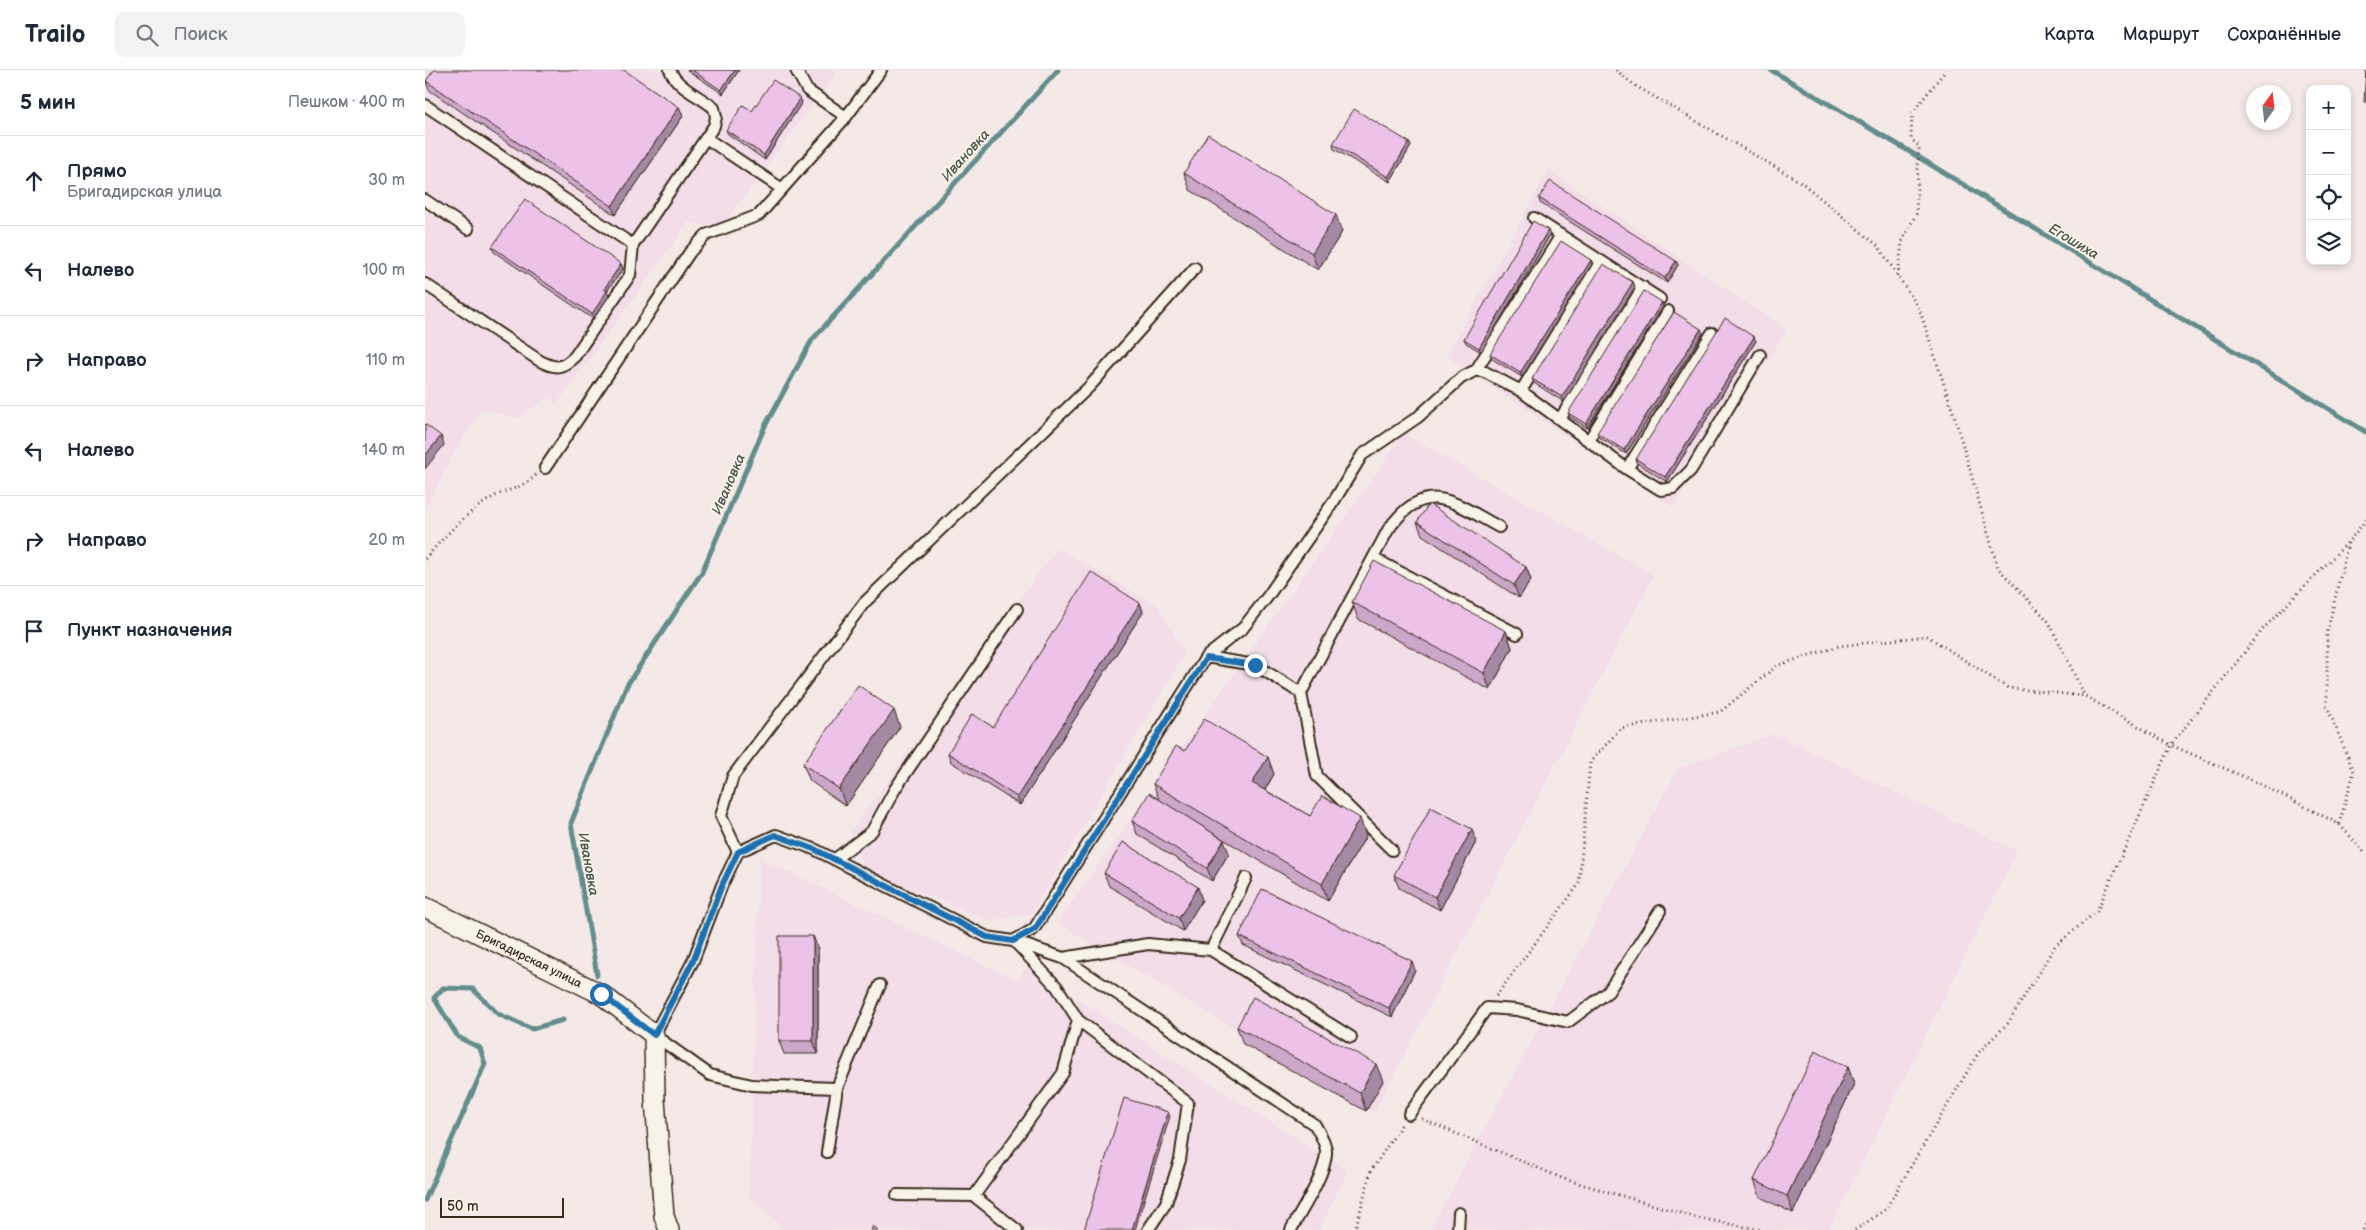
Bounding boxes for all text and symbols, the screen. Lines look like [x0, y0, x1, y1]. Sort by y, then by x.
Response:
search box [115, 12, 465, 57]
text: Trailo [25, 20, 85, 49]
icon: search [133, 21, 161, 49]
text: Поиск [173, 23, 228, 46]
text: Карта [2044, 24, 2095, 45]
text: Маршрут [2123, 24, 2199, 45]
text: Сохранённые [2227, 24, 2341, 45]
north arrow [2246, 85, 2291, 130]
map controls [2306, 85, 2351, 265]
button: + [2306, 85, 2351, 130]
text: 5 мин [20, 90, 76, 115]
text: Пешком · 400 m [288, 93, 405, 112]
water label: Ивановка [938, 126, 993, 185]
button: − [2306, 130, 2351, 175]
text: Прямо [67, 160, 127, 183]
icon: ahead [20, 167, 48, 195]
text: 30 m [368, 171, 405, 190]
button: locate [2306, 175, 2351, 220]
text: Бригадирская улица [67, 183, 222, 202]
water label: Егошиха [2046, 220, 2102, 263]
button: layers [2306, 220, 2351, 265]
icon: left [20, 257, 48, 285]
text: Налево [67, 259, 134, 282]
text: 100 m [362, 261, 405, 280]
icon: right [20, 347, 48, 375]
text: Направо [67, 349, 147, 372]
text: 110 m [366, 351, 405, 370]
icon: left [20, 437, 48, 465]
text: Налево [67, 439, 134, 462]
text: 140 m [362, 441, 405, 460]
water label: Ивановка [708, 451, 749, 517]
icon: right [20, 527, 48, 555]
text: Направо [67, 529, 147, 552]
text: 20 m [369, 531, 405, 550]
icon: arrive [20, 617, 48, 645]
text: Пункт назначения [67, 619, 232, 642]
route end [1244, 654, 1267, 677]
water label: Ивановка [575, 831, 602, 897]
street label: Бригадирская улица [473, 926, 584, 991]
route start [590, 983, 613, 1006]
scale bar [440, 1195, 564, 1218]
text: 50 m [447, 1198, 479, 1215]

